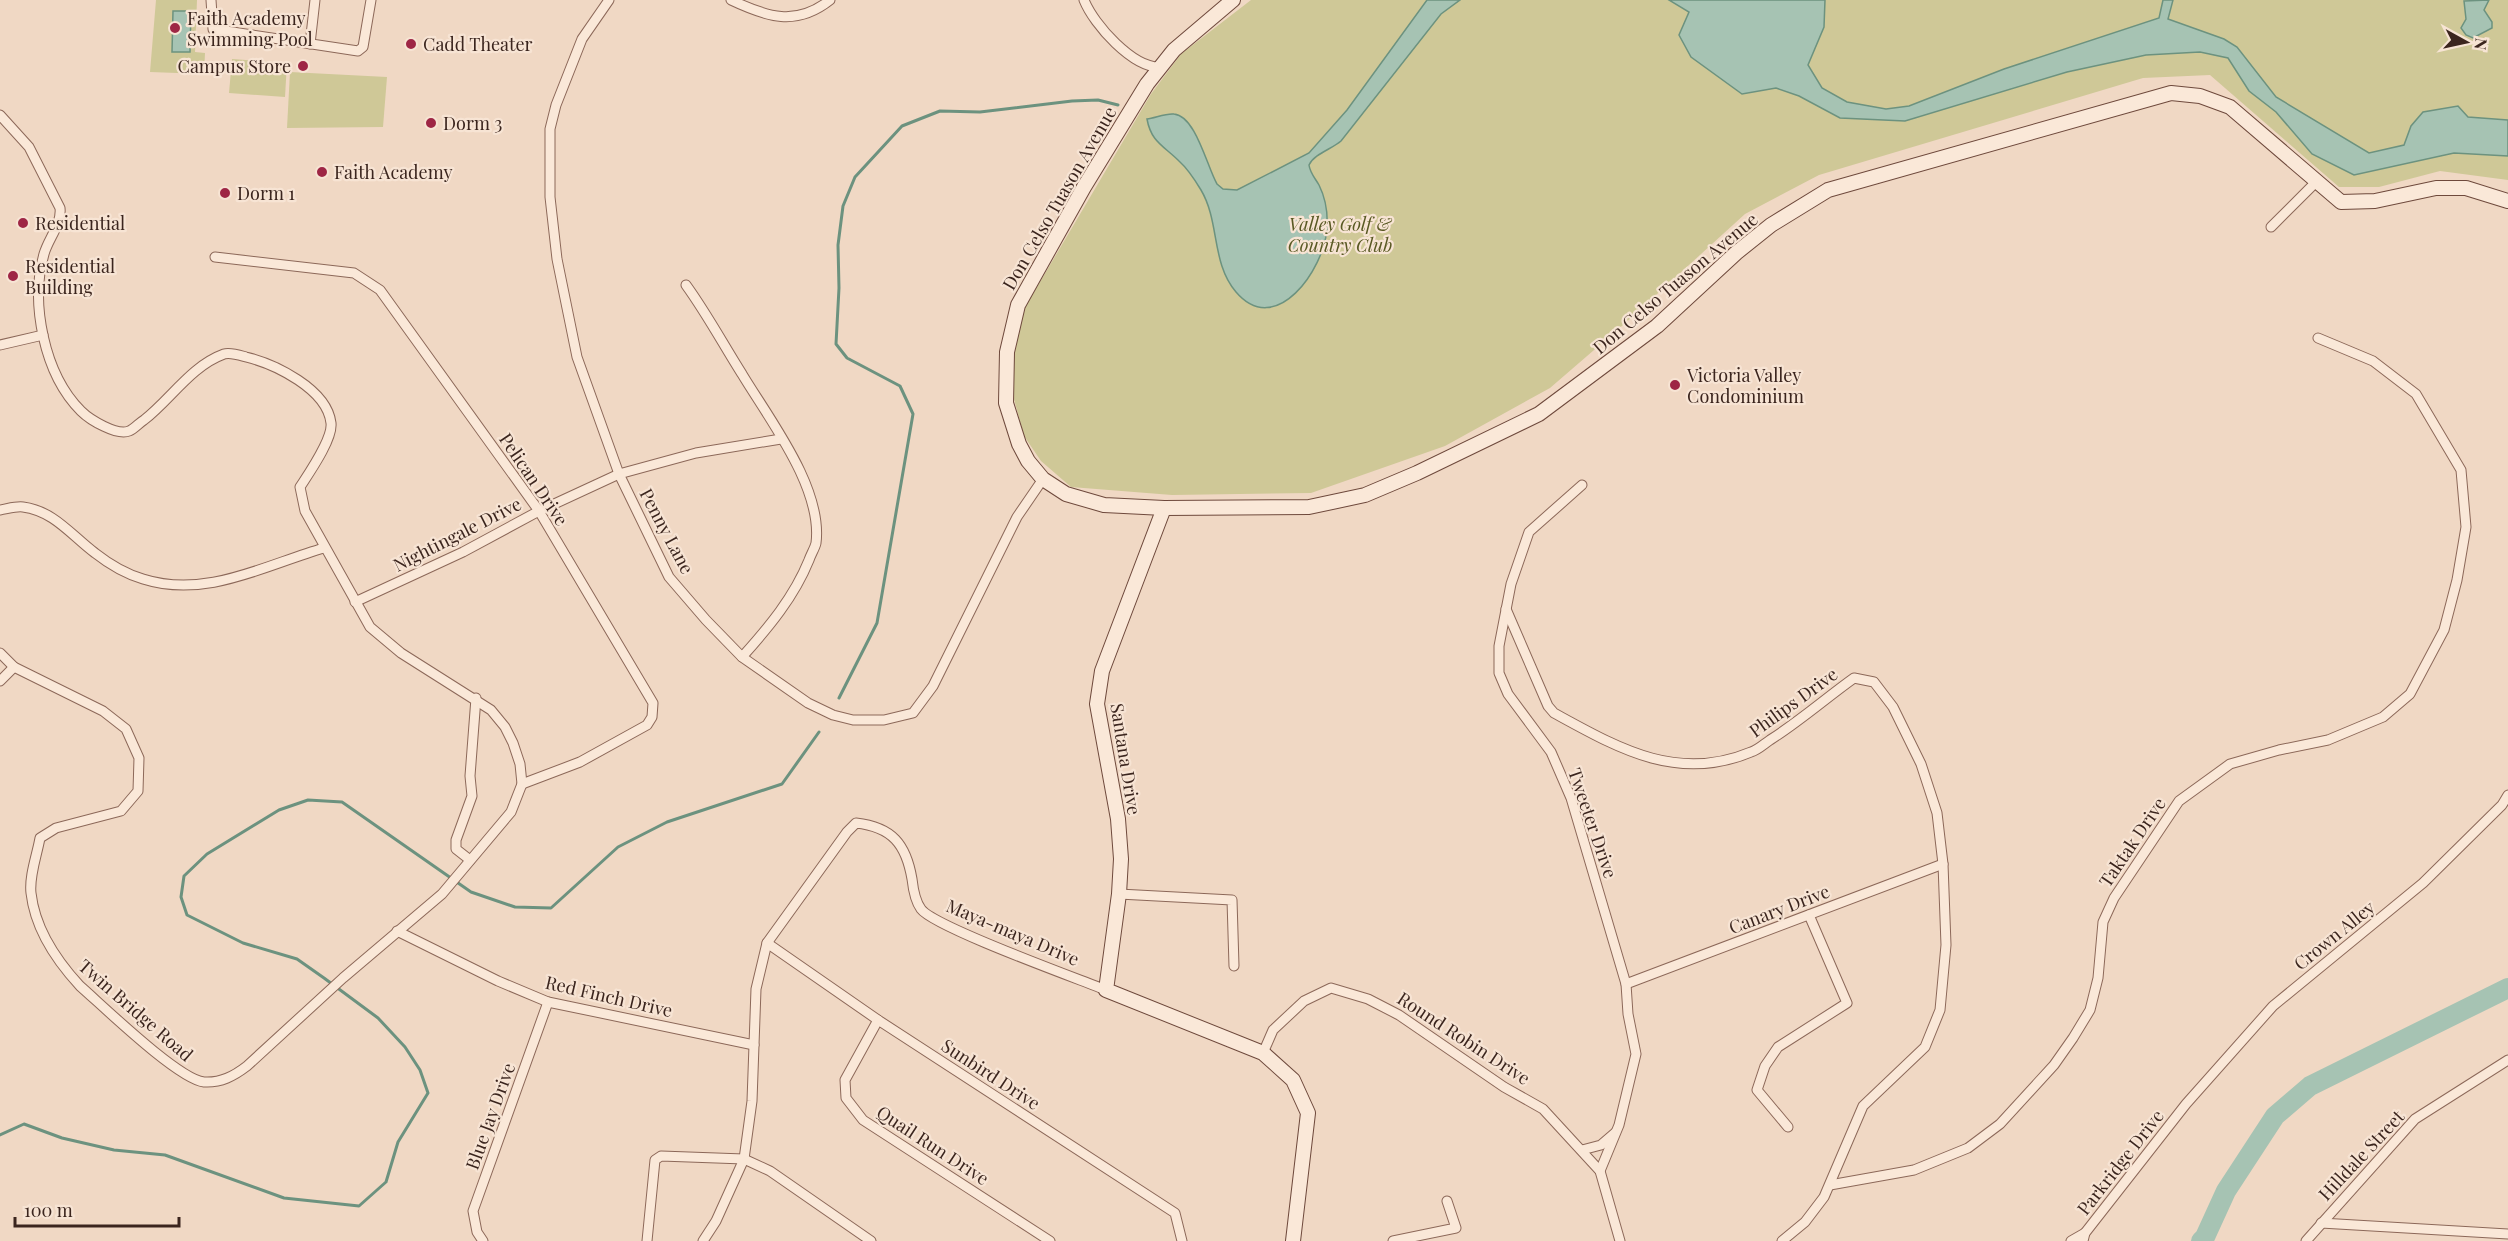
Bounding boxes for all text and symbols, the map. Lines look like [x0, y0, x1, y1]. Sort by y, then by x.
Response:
place label: Faith Academy Swimming Pool [187, 6, 313, 51]
north arrow [2436, 12, 2496, 72]
marker: Faith Academy Swimming Pool [168, 21, 182, 35]
place label: Cadd Theater [423, 32, 533, 56]
marker: Cadd Theater [404, 37, 418, 51]
text: N [2470, 37, 2493, 52]
place label: Campus Store [178, 54, 291, 78]
marker: Campus Store [296, 59, 310, 73]
street label: Don Celso Tuason Avenue [997, 102, 1121, 294]
place label: Dorm 3 [443, 111, 502, 135]
marker: Dorm 3 [424, 116, 438, 130]
place label: Faith Academy [334, 160, 453, 184]
marker: Faith Academy [315, 165, 329, 179]
place label: Dorm 1 [237, 181, 295, 205]
marker: Dorm 1 [218, 186, 232, 200]
street label: Don Celso Tuason Avenue [1588, 207, 1762, 359]
place label: Residential [35, 211, 125, 235]
park label: Valley Golf & Country Club [1288, 212, 1392, 257]
marker: Residential [16, 216, 30, 230]
place label: Residential Building [25, 254, 115, 299]
marker: Residential Building [6, 269, 20, 283]
place label: Victoria Valley Condominium [1686, 363, 1804, 408]
marker: Victoria Valley Condominium [1668, 378, 1682, 392]
street label: Pelican Drive [494, 428, 574, 530]
street label: Penny Lane [635, 484, 699, 578]
street label: Nightingale Drive [389, 491, 525, 577]
street label: Philips Drive [1744, 662, 1842, 742]
street label: Santana Drive [1105, 701, 1147, 817]
street label: Tweeter Drive [1563, 765, 1623, 881]
street label: Taktak Drive [2093, 792, 2171, 892]
street label: Canary Drive [1725, 879, 1833, 939]
street label: Maya-maya Drive [943, 893, 1083, 971]
street label: Crown Alley [2288, 895, 2380, 975]
street label: Twin Bridge Road [74, 954, 199, 1067]
street label: Red Finch Drive [543, 970, 675, 1022]
street label: Round Robin Drive [1393, 986, 1535, 1090]
street label: Sunbird Drive [937, 1033, 1045, 1115]
street label: Blue Jay Drive [460, 1059, 520, 1173]
street label: Quail Run Drive [872, 1100, 994, 1190]
street label: Parkridge Drive [2071, 1104, 2169, 1220]
street label: Hilldale Street [2313, 1104, 2410, 1205]
scale bar [15, 1190, 178, 1228]
text: 100 m [24, 1198, 73, 1222]

